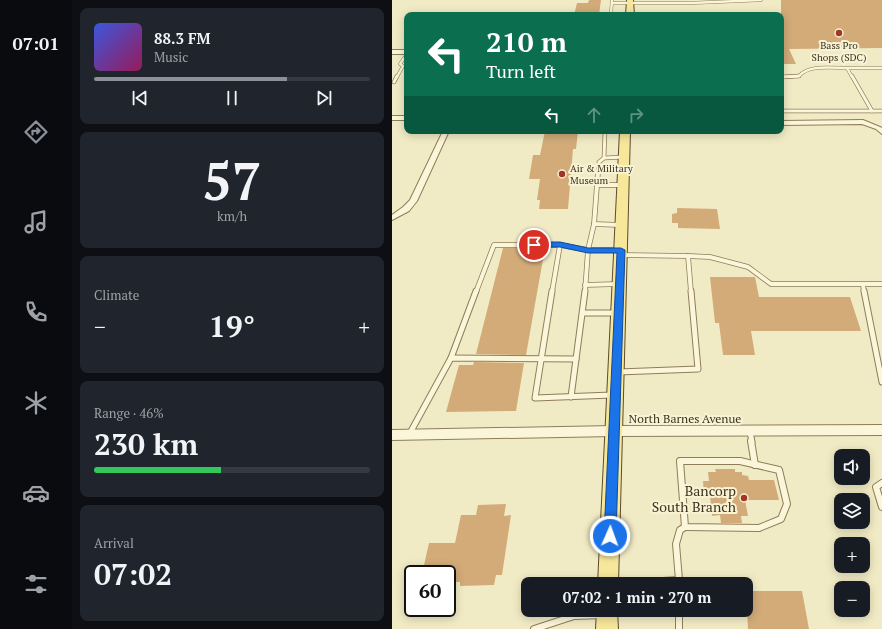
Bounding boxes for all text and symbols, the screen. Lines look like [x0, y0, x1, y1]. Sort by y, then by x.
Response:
text: 210 m [486, 23, 567, 60]
text: 88.3 FM [154, 28, 211, 48]
icon: left [420, 28, 472, 80]
marker: Bass Pro Shops (SDC) [834, 28, 844, 38]
text: 07:01 [13, 31, 59, 55]
place label: Bass Pro Shops (SDC) [812, 39, 866, 64]
text: Music [154, 48, 188, 66]
text: Turn left [486, 59, 556, 83]
icon: previous [129, 87, 151, 109]
icon: pause [221, 87, 243, 109]
icon: next [313, 87, 335, 109]
icon: left [541, 104, 563, 126]
icon: ahead [583, 104, 605, 126]
icon: right [625, 104, 647, 126]
icon: directions [22, 118, 50, 146]
text: 57 [203, 146, 261, 215]
place label: Air & Military Museum [570, 162, 634, 187]
marker: Air & Military Museum [557, 169, 567, 179]
text: km/h [217, 207, 247, 225]
icon: music [22, 208, 50, 236]
pin [517, 228, 551, 262]
icon: arrive [523, 234, 545, 256]
text: Climate [94, 286, 139, 304]
icon: phone [22, 298, 50, 326]
text: 19° [209, 306, 255, 346]
text: − [94, 312, 106, 341]
text: + [358, 312, 370, 341]
icon: climate [22, 389, 50, 417]
text: Range · 46% [94, 404, 164, 422]
street label: North Barnes Avenue [629, 411, 741, 426]
text: 230 km [94, 424, 198, 464]
map controls [834, 449, 870, 617]
button: sound [834, 449, 870, 485]
icon: car [22, 479, 50, 507]
place label: Bancorp South Branch [652, 481, 736, 516]
marker: Bancorp South Branch [739, 493, 749, 503]
button: layers [834, 493, 870, 529]
position arrow [589, 515, 631, 557]
text: Arrival [94, 534, 134, 552]
button: + [834, 537, 870, 573]
text: 07:02 [94, 554, 172, 594]
speed limit sign: 60 [404, 565, 456, 617]
icon: filters [22, 570, 50, 598]
button: − [834, 581, 870, 617]
text: 07:02 · 1 min · 270 m [563, 587, 711, 607]

